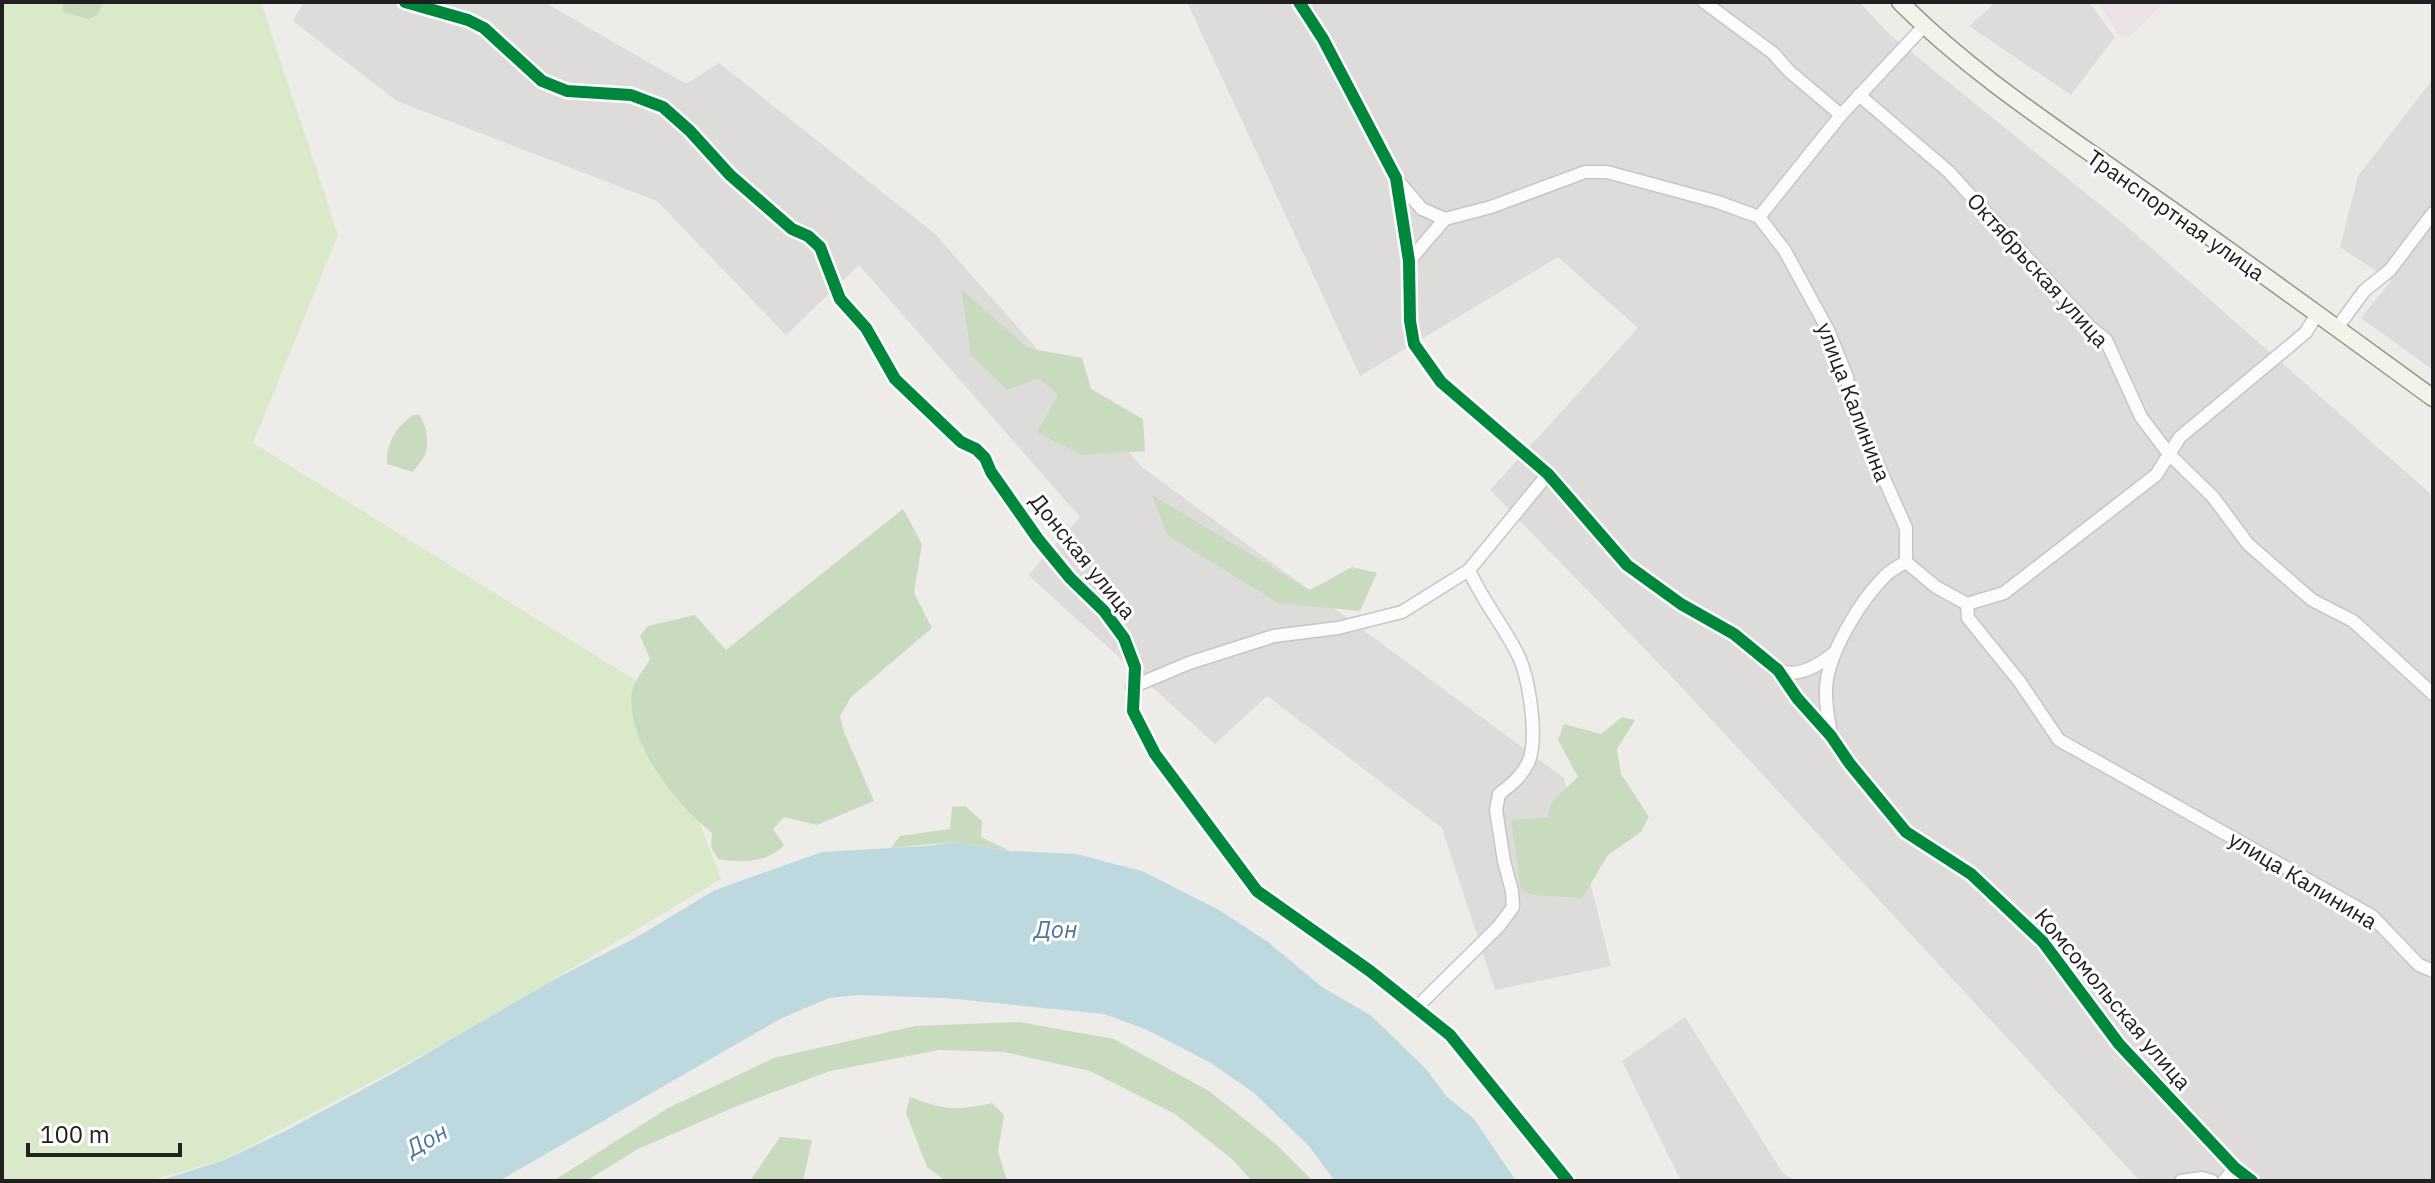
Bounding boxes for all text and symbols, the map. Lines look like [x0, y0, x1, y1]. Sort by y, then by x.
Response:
street label: Транспортная улица [2082, 142, 2271, 287]
street label: Октябрьская улица [1961, 186, 2116, 353]
street label: улица Калинина [1811, 318, 1898, 486]
street label: Донская улица [1024, 487, 1143, 625]
street label: улица Калинина [2224, 824, 2383, 936]
street label: Комсомольская улица [2029, 902, 2198, 1096]
water label: Дон [1032, 913, 1078, 945]
scale bar [28, 1107, 180, 1157]
water label: Дон [398, 1115, 453, 1165]
text: 100 m [40, 1118, 110, 1150]

